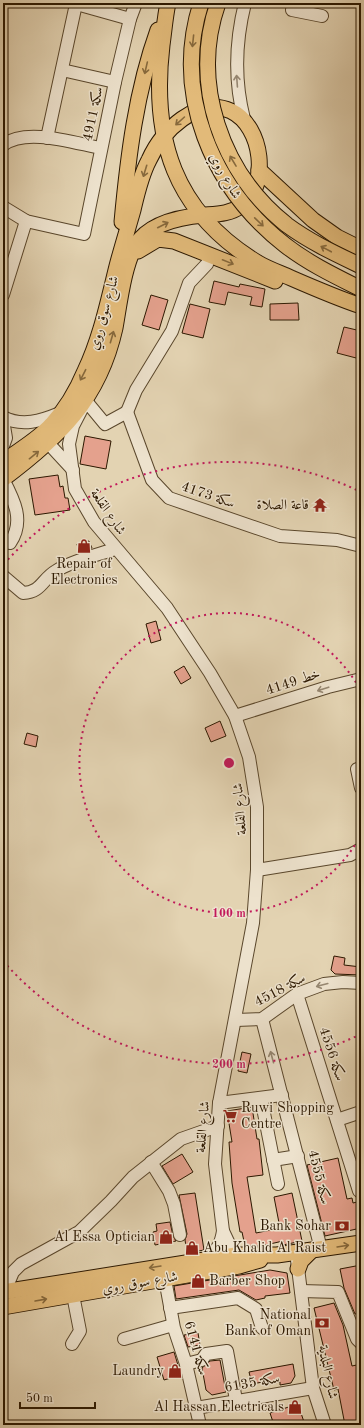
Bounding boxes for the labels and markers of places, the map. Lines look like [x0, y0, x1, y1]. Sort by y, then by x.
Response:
temple icon: قاعة الصلاة [312, 497, 328, 513]
place label: قاعة الصلاة [257, 498, 309, 512]
shop icon: Repair of Electronics [76, 538, 92, 554]
place label: Repair of Electronics [50, 557, 118, 587]
centre of rings [222, 756, 236, 770]
place label: Ruwi Shopping Centre [241, 1101, 334, 1131]
supermarket icon: Ruwi Shopping Centre [222, 1108, 238, 1124]
bank icon: Bank Sohar [334, 1218, 350, 1234]
place label: Bank Sohar [260, 1219, 331, 1233]
shop icon: Al Essa Optician [158, 1229, 174, 1245]
place label: Al Essa Optician [54, 1230, 155, 1244]
shop icon: Abu Khalid Al Raist [184, 1240, 200, 1256]
place label: Abu Khalid Al Raist [203, 1241, 326, 1255]
shop icon: Barber Shop [190, 1273, 206, 1289]
place label: Barber Shop [209, 1274, 285, 1288]
place label: National Bank of Oman [225, 1308, 311, 1338]
bank icon: National Bank of Oman [314, 1315, 330, 1331]
shop icon: Laundry [167, 1363, 183, 1379]
place label: Laundry [112, 1364, 165, 1378]
shop icon: Al Hassan Electricals [287, 1399, 303, 1415]
place label: Al Hassan Electricals [154, 1400, 284, 1414]

